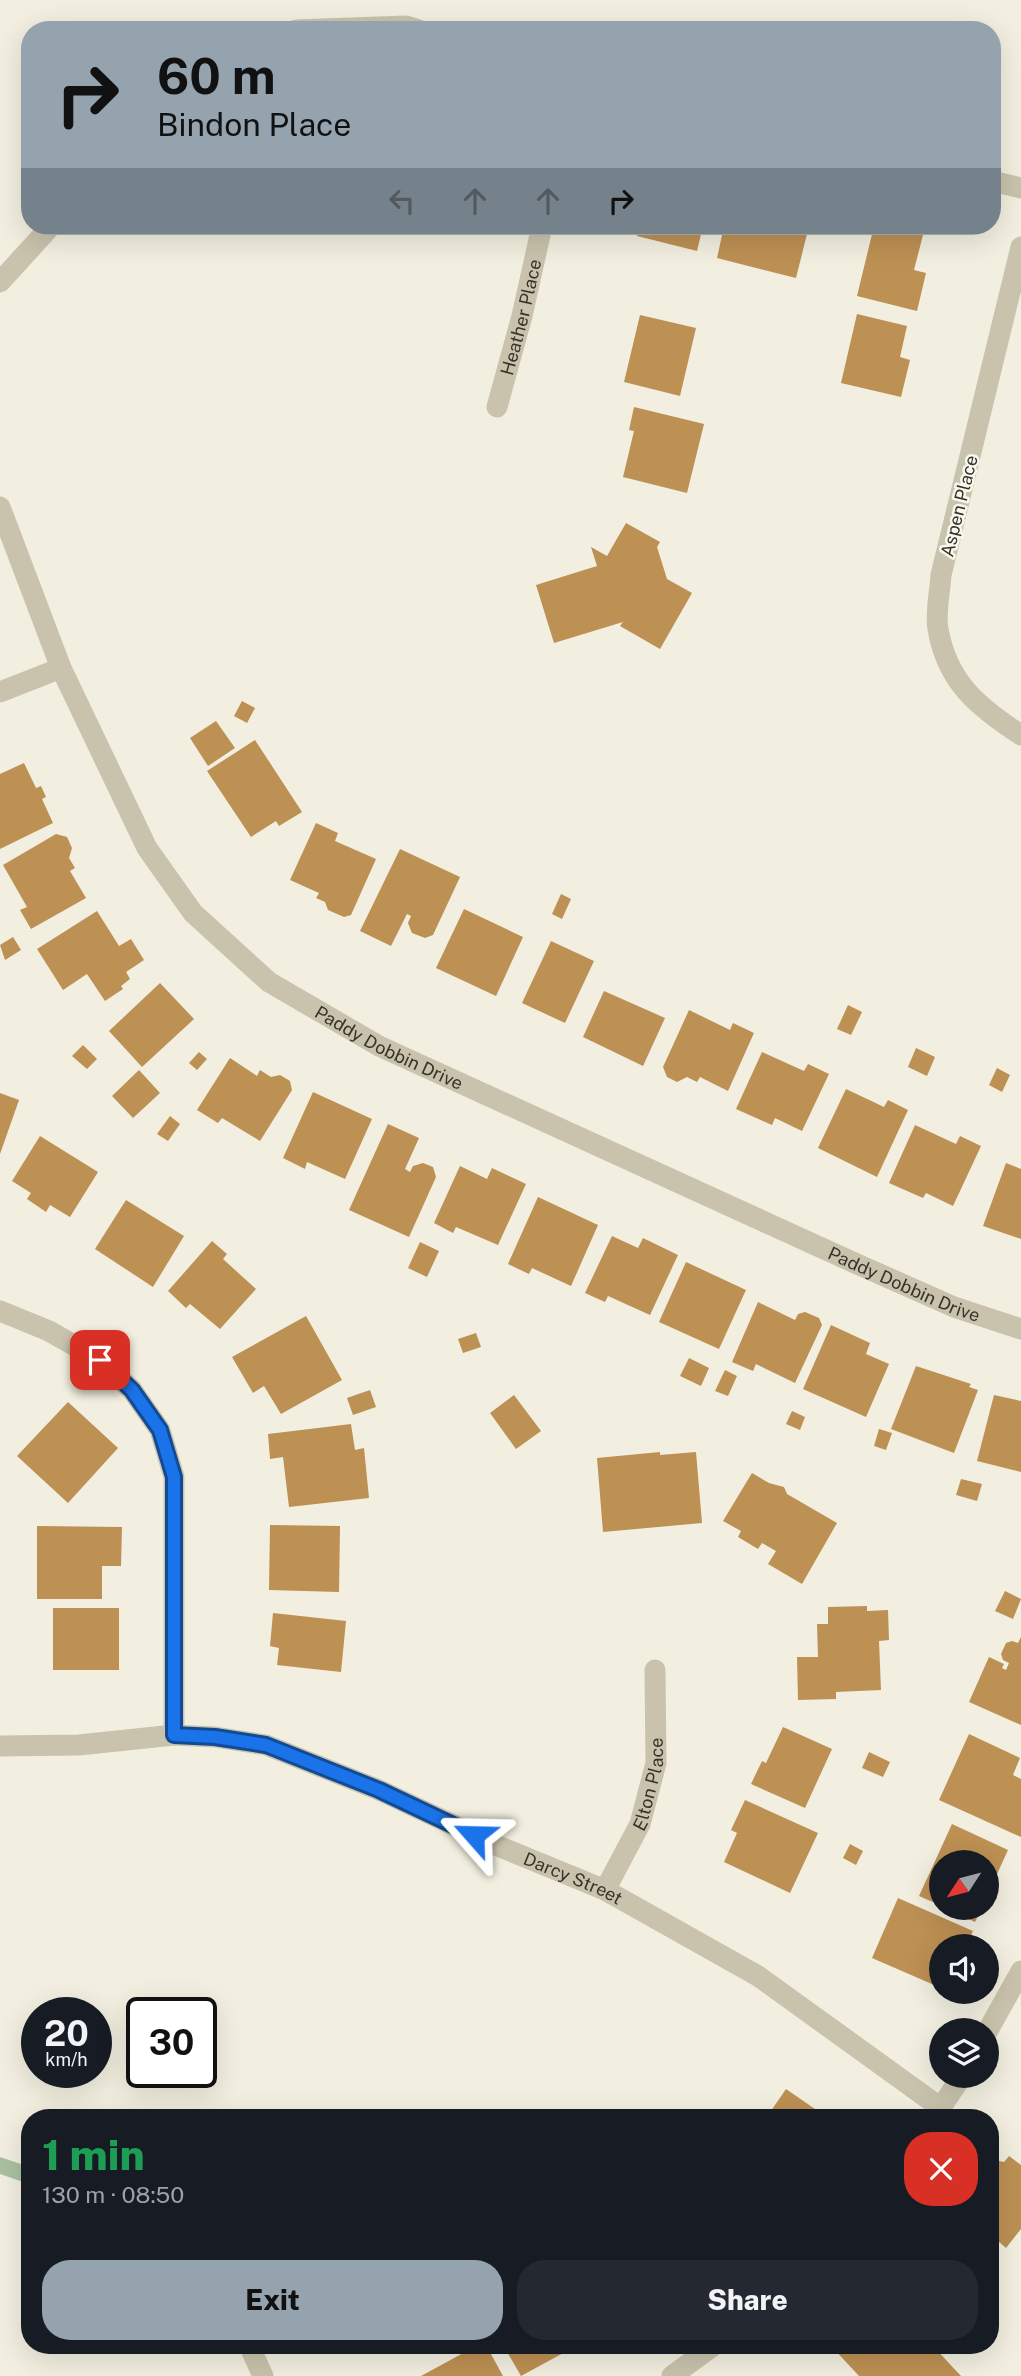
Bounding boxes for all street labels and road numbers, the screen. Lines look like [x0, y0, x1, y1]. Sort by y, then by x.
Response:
street label: Heather Place [496, 257, 545, 378]
street label: Aspen Place [936, 453, 982, 559]
street label: Paddy Dobbin Drive [312, 1001, 467, 1094]
street label: Paddy Dobbin Drive [825, 1242, 983, 1325]
street label: Elton Place [628, 1738, 667, 1834]
street label: Darcy Street [521, 1847, 626, 1908]

